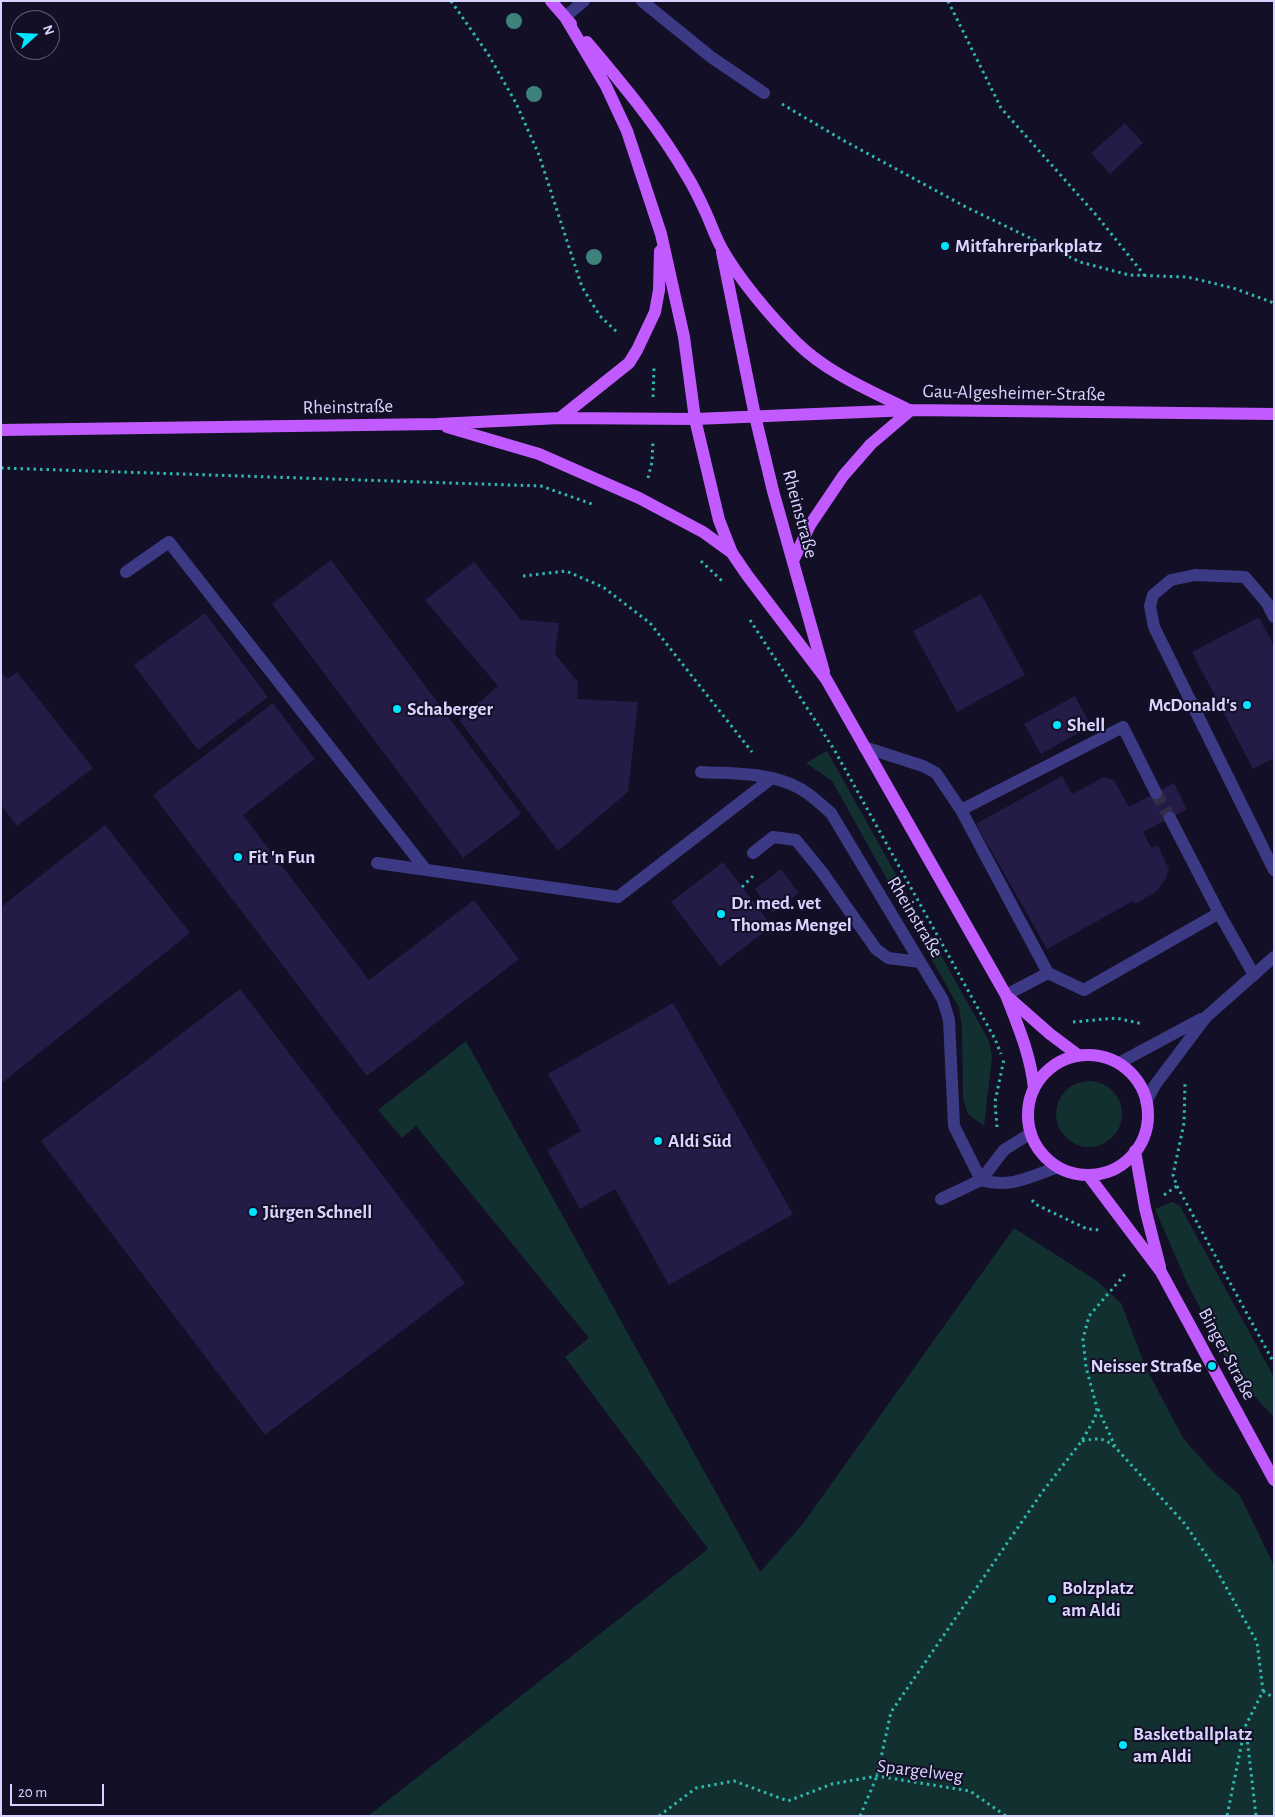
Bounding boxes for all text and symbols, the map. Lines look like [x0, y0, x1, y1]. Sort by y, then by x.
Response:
north arrow [10, 10, 60, 60]
text: N [40, 23, 56, 37]
place label: Mitfahrerparkplatz [955, 235, 1102, 257]
marker: Mitfahrerparkplatz [939, 240, 951, 252]
street label: Gau-Algesheimer-Straße [922, 380, 1106, 406]
street label: Rheinstraße [303, 395, 393, 419]
street label: Rheinstraße [777, 467, 823, 561]
place label: McDonald's [1148, 694, 1237, 716]
place label: Schaberger [407, 698, 493, 720]
marker: McDonald's [1241, 699, 1253, 711]
marker: Schaberger [391, 703, 403, 715]
place label: Shell [1067, 714, 1105, 736]
marker: Shell [1051, 719, 1063, 731]
place label: Fit 'n Fun [248, 846, 315, 868]
marker: Fit 'n Fun [232, 851, 244, 863]
street label: Rheinstraße [882, 872, 948, 962]
place label: Dr. med. vet Thomas Mengel [731, 892, 852, 936]
marker: Dr. med. vet Thomas Mengel [715, 908, 727, 920]
place label: Aldi Süd [668, 1130, 732, 1152]
marker: Aldi Süd [652, 1135, 664, 1147]
place label: Jürgen Schnell [263, 1201, 372, 1223]
marker: Jürgen Schnell [247, 1206, 259, 1218]
street label: Binger Straße [1193, 1304, 1261, 1404]
place label: Neisser Straße [1090, 1355, 1202, 1377]
marker: Neisser Straße [1206, 1360, 1218, 1372]
place label: Bolzplatz am Aldi [1062, 1577, 1134, 1621]
marker: Bolzplatz am Aldi [1046, 1593, 1058, 1605]
place label: Basketballplatz am Aldi [1133, 1723, 1252, 1767]
marker: Basketballplatz am Aldi [1117, 1739, 1129, 1751]
street label: Spargelweg [876, 1754, 964, 1788]
scale bar [12, 1774, 106, 1806]
text: 20 m [18, 1785, 47, 1800]

